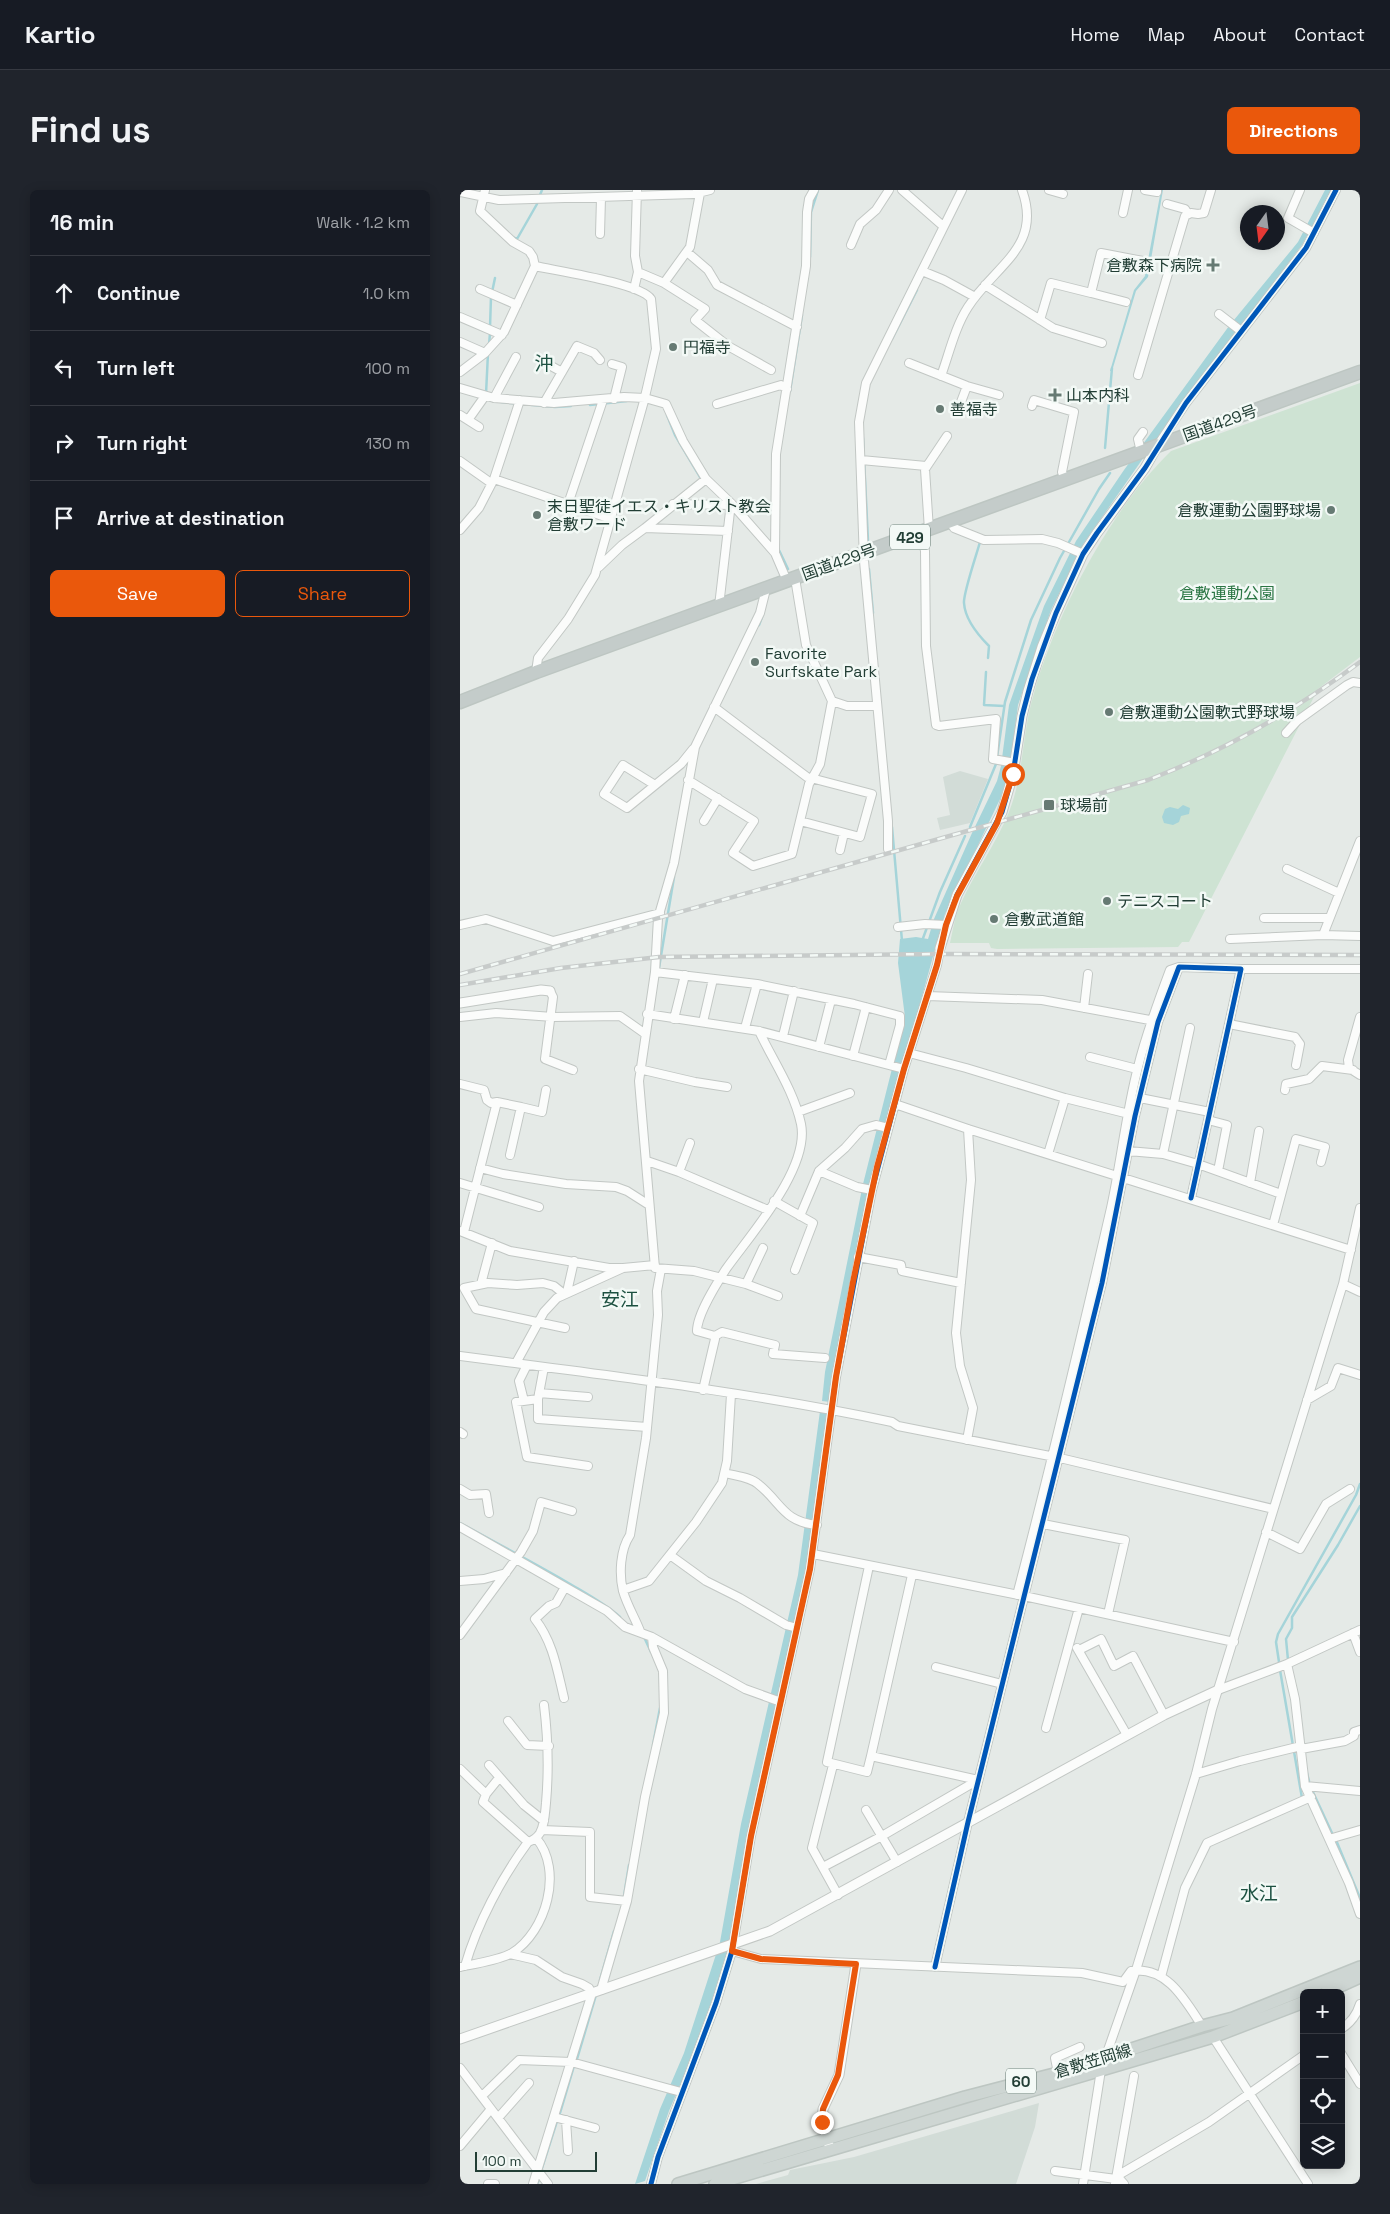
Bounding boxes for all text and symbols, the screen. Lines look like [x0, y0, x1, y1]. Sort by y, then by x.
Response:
text: Kartio [25, 19, 95, 50]
text: Home [1071, 23, 1120, 46]
text: Map [1148, 23, 1185, 46]
text: About [1213, 23, 1267, 46]
text: Contact [1295, 23, 1365, 46]
button: Directions [1227, 107, 1360, 154]
text: Find us [30, 108, 151, 152]
north arrow [1240, 205, 1285, 250]
text: 16 min [50, 209, 114, 236]
text: Walk · 1.2 km [316, 212, 410, 233]
place label: 倉敷森下病院 [1106, 255, 1202, 276]
marker: 倉敷森下病院 [1206, 258, 1220, 272]
icon: ahead [50, 279, 78, 307]
text: Continue [97, 281, 180, 306]
text: 1.0 km [363, 283, 410, 304]
place label: 円福寺 [683, 337, 731, 358]
marker: 円福寺 [667, 341, 679, 353]
district label: 沖 [534, 351, 554, 376]
icon: left [50, 354, 78, 382]
text: Turn left [97, 356, 175, 381]
text: 100 m [365, 358, 410, 379]
place label: 山本内科 [1066, 385, 1130, 406]
marker: 山本内科 [1048, 388, 1062, 402]
place label: 善福寺 [950, 399, 998, 420]
street label: 国道429号 [1180, 400, 1260, 446]
marker: 善福寺 [934, 403, 946, 415]
icon: right [50, 429, 78, 457]
text: Turn right [97, 431, 187, 456]
text: 130 m [366, 433, 410, 454]
place label: 末日聖徒イエス・キリスト教会 倉敷ワード [547, 496, 771, 535]
place label: 倉敷運動公園野球場 [1177, 500, 1321, 521]
icon: arrive [50, 504, 78, 532]
marker: 倉敷運動公園野球場 [1325, 504, 1337, 516]
text: Arrive at destination [97, 506, 285, 531]
marker: 末日聖徒イエス・キリスト教会 倉敷ワード [531, 509, 543, 521]
road number: 429 [890, 524, 930, 550]
street label: 国道429号 [799, 539, 879, 585]
button: Save [50, 570, 225, 617]
button: Share [235, 570, 410, 617]
park label: 倉敷運動公園 [1179, 583, 1275, 604]
place label: Favorite Surfskate Park [765, 643, 877, 682]
marker: Favorite Surfskate Park [749, 656, 761, 668]
place label: 倉敷運動公園軟式野球場 [1119, 702, 1295, 723]
marker: 倉敷運動公園軟式野球場 [1103, 706, 1115, 718]
route start [1002, 763, 1025, 786]
place label: 球場前 [1060, 795, 1108, 816]
marker: 球場前 [1042, 798, 1056, 812]
place label: テニスコート [1117, 891, 1213, 912]
marker: テニスコート [1101, 895, 1113, 907]
place label: 倉敷武道館 [1004, 909, 1084, 930]
marker: 倉敷武道館 [988, 913, 1000, 925]
district label: 安江 [601, 1287, 639, 1312]
district label: 水江 [1240, 1881, 1278, 1906]
map controls [1300, 1989, 1345, 2169]
button: + [1300, 1989, 1345, 2034]
button: − [1300, 2034, 1345, 2079]
street label: 倉敷笠岡線 [1052, 2039, 1134, 2083]
road number: 60 [1006, 2068, 1036, 2094]
button: locate [1300, 2079, 1345, 2124]
route end [811, 2111, 834, 2134]
button: layers [1300, 2124, 1345, 2169]
scale bar [475, 2149, 598, 2172]
text: 100 m [482, 2152, 521, 2170]

